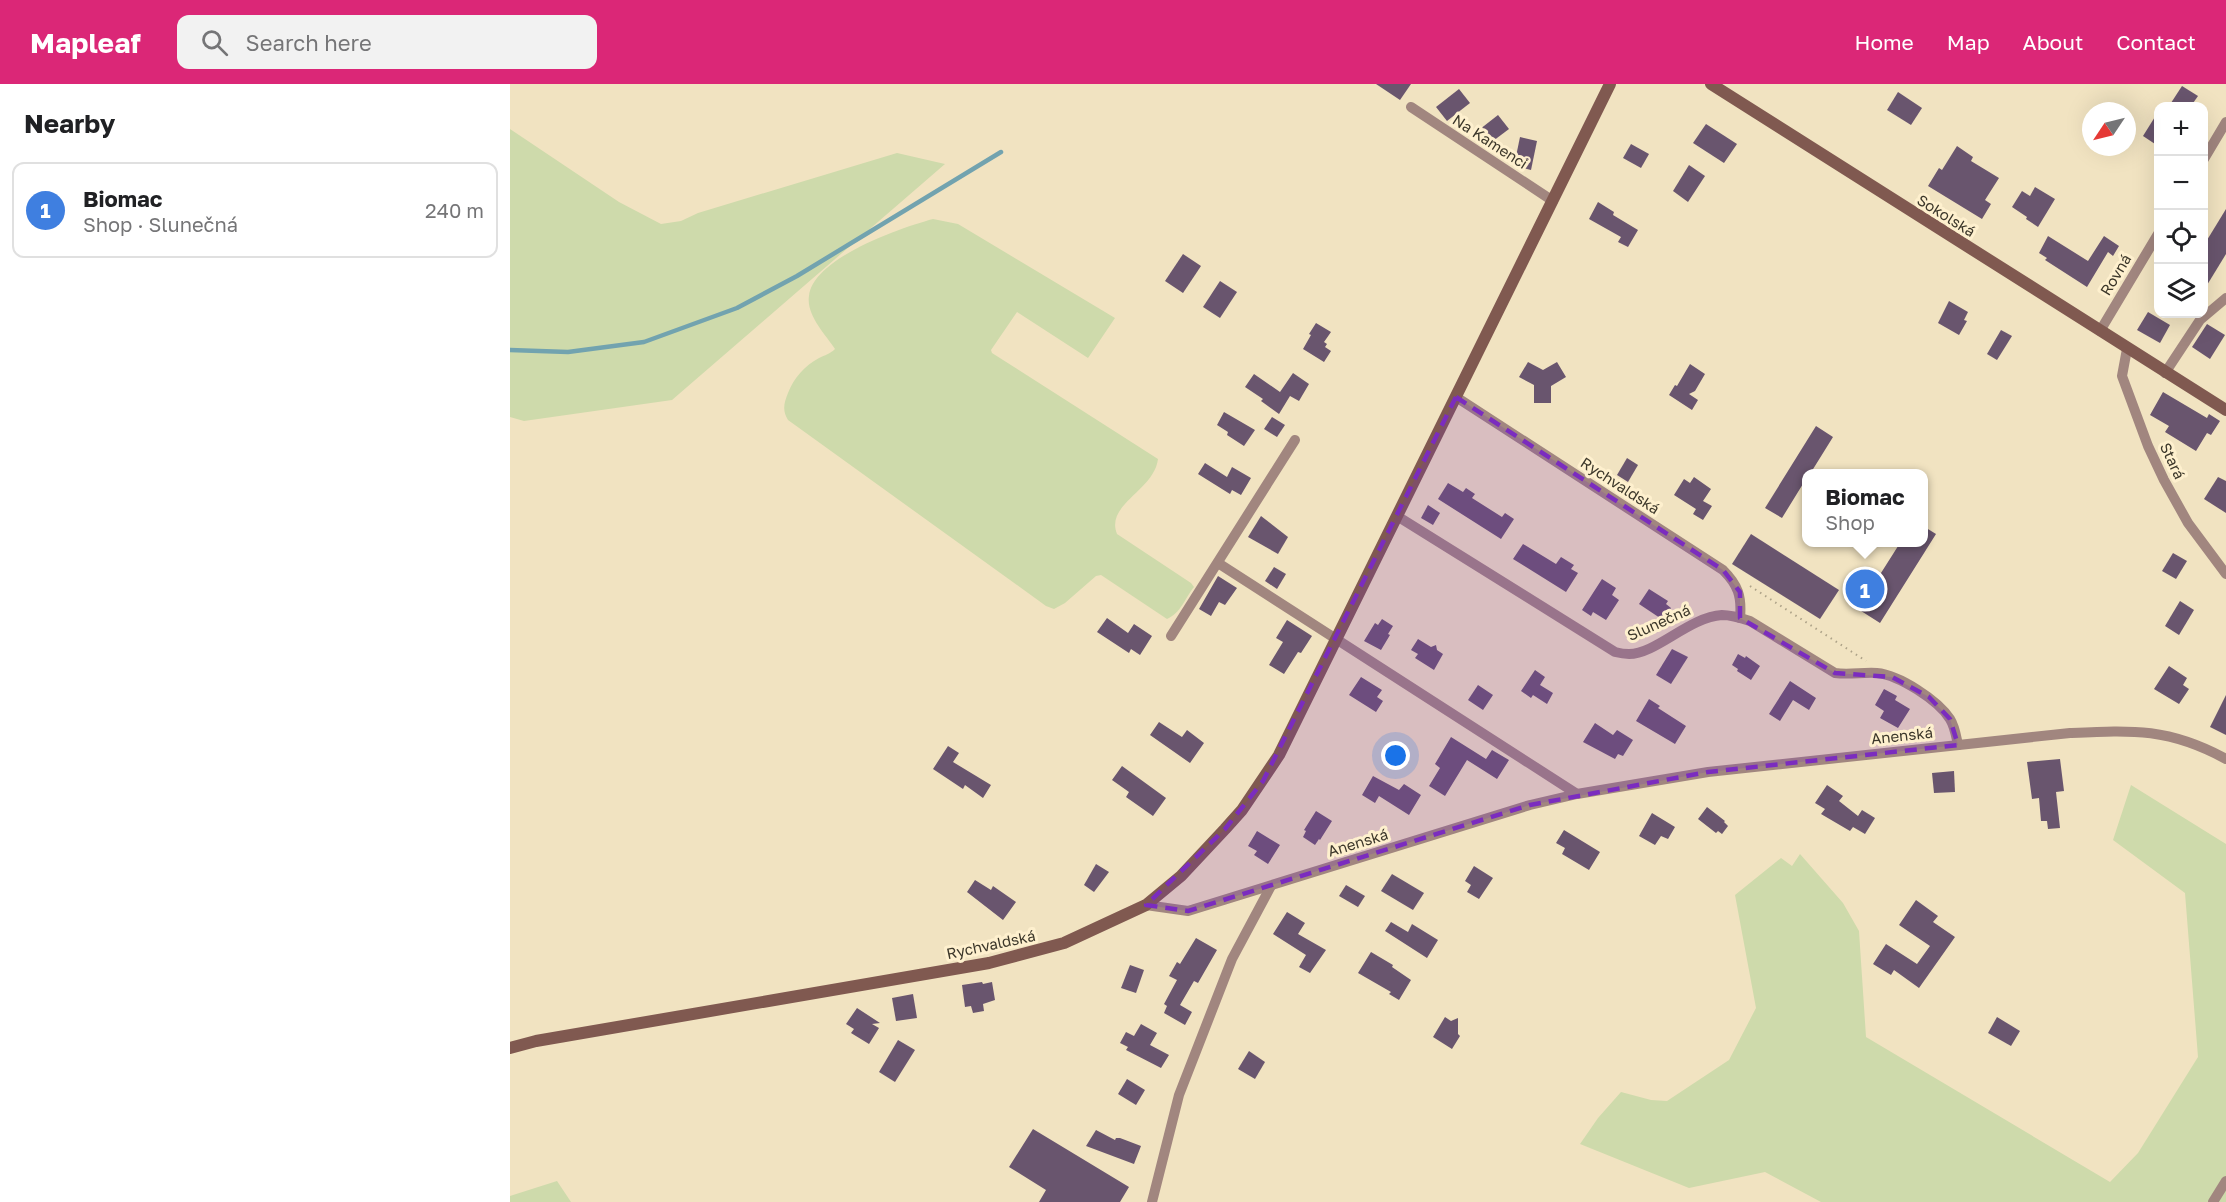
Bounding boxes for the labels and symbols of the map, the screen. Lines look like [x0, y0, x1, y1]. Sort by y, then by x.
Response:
north arrow [2082, 102, 2136, 156]
street label: Na Kamenci [1450, 110, 1531, 172]
street label: Sokolská [1914, 190, 1979, 240]
street label: Rovná [2096, 251, 2134, 298]
street label: Stará [2157, 440, 2189, 482]
street label: Rychvaldská [1578, 453, 1663, 517]
pin: 1 [1846, 566, 1884, 612]
street label: Slunečná [1624, 600, 1693, 644]
street label: Anenská [1870, 723, 1934, 747]
your location [1381, 741, 1410, 770]
street label: Anenská [1325, 824, 1390, 860]
street label: Rychvaldská [945, 926, 1037, 962]

